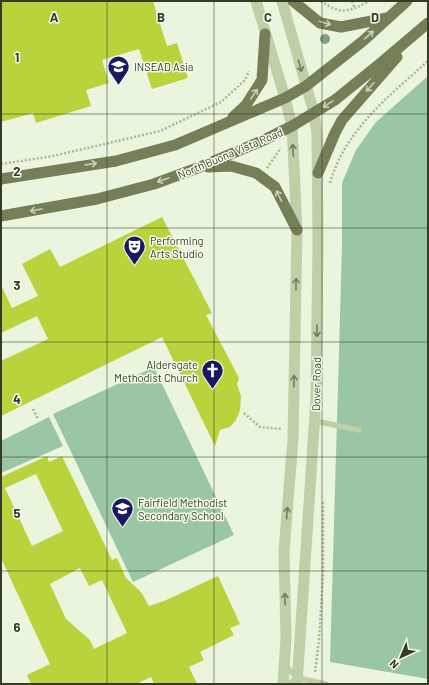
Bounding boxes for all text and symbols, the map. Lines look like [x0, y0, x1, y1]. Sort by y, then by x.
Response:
text: A [50, 9, 59, 25]
text: B [157, 9, 165, 25]
text: C [264, 9, 272, 25]
text: D [371, 9, 379, 25]
one-way arrow [318, 20, 331, 27]
one-way arrow [364, 31, 374, 40]
text: 1 [15, 49, 19, 65]
school or university icon: INSEAD Asia [105, 53, 131, 86]
one-way arrow [297, 59, 304, 72]
place label: INSEAD Asia [134, 60, 193, 73]
one-way arrow [366, 82, 375, 92]
one-way arrow [250, 89, 258, 100]
one-way arrow [323, 100, 334, 108]
street label: North Buona Vista Road [176, 125, 284, 181]
one-way arrow [289, 144, 296, 157]
one-way arrow [84, 160, 97, 168]
text: 2 [13, 163, 21, 179]
one-way arrow [157, 177, 169, 185]
one-way arrow [275, 190, 282, 202]
one-way arrow [30, 206, 43, 214]
theatre icon: Performing Arts Studio [122, 233, 148, 266]
place label: Performing Arts Studio [150, 234, 204, 260]
text: 3 [13, 277, 21, 293]
one-way arrow [292, 278, 300, 291]
one-way arrow [313, 324, 321, 337]
church icon: Aldersgate Methodist Church [200, 357, 226, 390]
street label: Dover Road [309, 357, 323, 411]
place label: Aldersgate Methodist Church [114, 358, 198, 384]
one-way arrow [291, 375, 298, 388]
text: 4 [13, 391, 21, 407]
school or university icon: Fairfield Methodist Secondary School [110, 495, 136, 528]
place label: Fairfield Methodist Secondary School [138, 496, 227, 522]
text: 5 [13, 505, 21, 521]
one-way arrow [284, 507, 291, 520]
one-way arrow [281, 593, 289, 606]
text: 6 [14, 619, 21, 635]
north arrow [381, 637, 421, 677]
text: N [387, 657, 401, 672]

